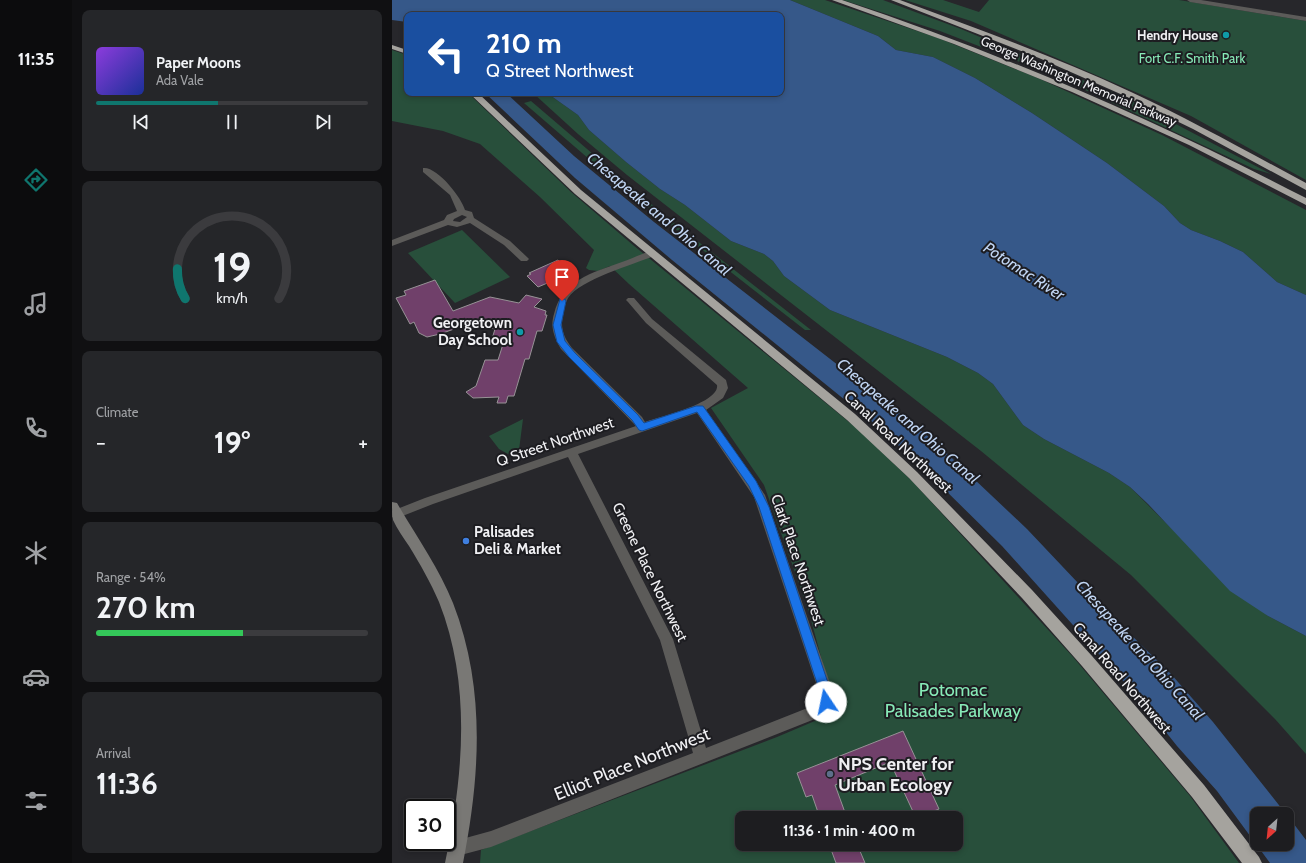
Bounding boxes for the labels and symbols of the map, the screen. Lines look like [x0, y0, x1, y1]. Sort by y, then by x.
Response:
place label: Hendry House [1137, 27, 1218, 43]
marker: Hendry House [1221, 30, 1231, 40]
street label: George Washington Memorial Parkway [979, 32, 1180, 130]
park label: Fort C.F. Smith Park [1139, 50, 1245, 66]
water label: Chesapeake and Ohio Canal [583, 148, 735, 280]
water label: Potomac River [980, 238, 1069, 305]
pin [545, 260, 579, 301]
place label: Georgetown Day School [433, 314, 512, 349]
marker: Georgetown Day School [515, 327, 525, 337]
water label: Chesapeake and Ohio Canal [833, 354, 983, 488]
street label: Canal Road Northwest [840, 387, 956, 497]
street label: Q Street Northwest [494, 413, 616, 471]
street label: Clark Place Northwest [767, 492, 829, 628]
street label: Greene Place Northwest [608, 500, 692, 644]
place label: Palisades Deli & Market [474, 523, 561, 558]
marker: Palisades Deli & Market [461, 536, 471, 546]
water label: Chesapeake and Ohio Canal [1072, 576, 1208, 724]
street label: Canal Road Northwest [1069, 619, 1175, 737]
park label: Potomac Palisades Parkway [885, 679, 1021, 722]
position arrow [805, 681, 847, 723]
street label: Elliot Place Northwest [551, 723, 713, 805]
place label: NPS Center for Urban Ecology [838, 753, 954, 796]
marker: NPS Center for Urban Ecology [825, 769, 835, 779]
speed limit sign: 30 [404, 799, 456, 851]
north arrow [1250, 807, 1294, 851]

